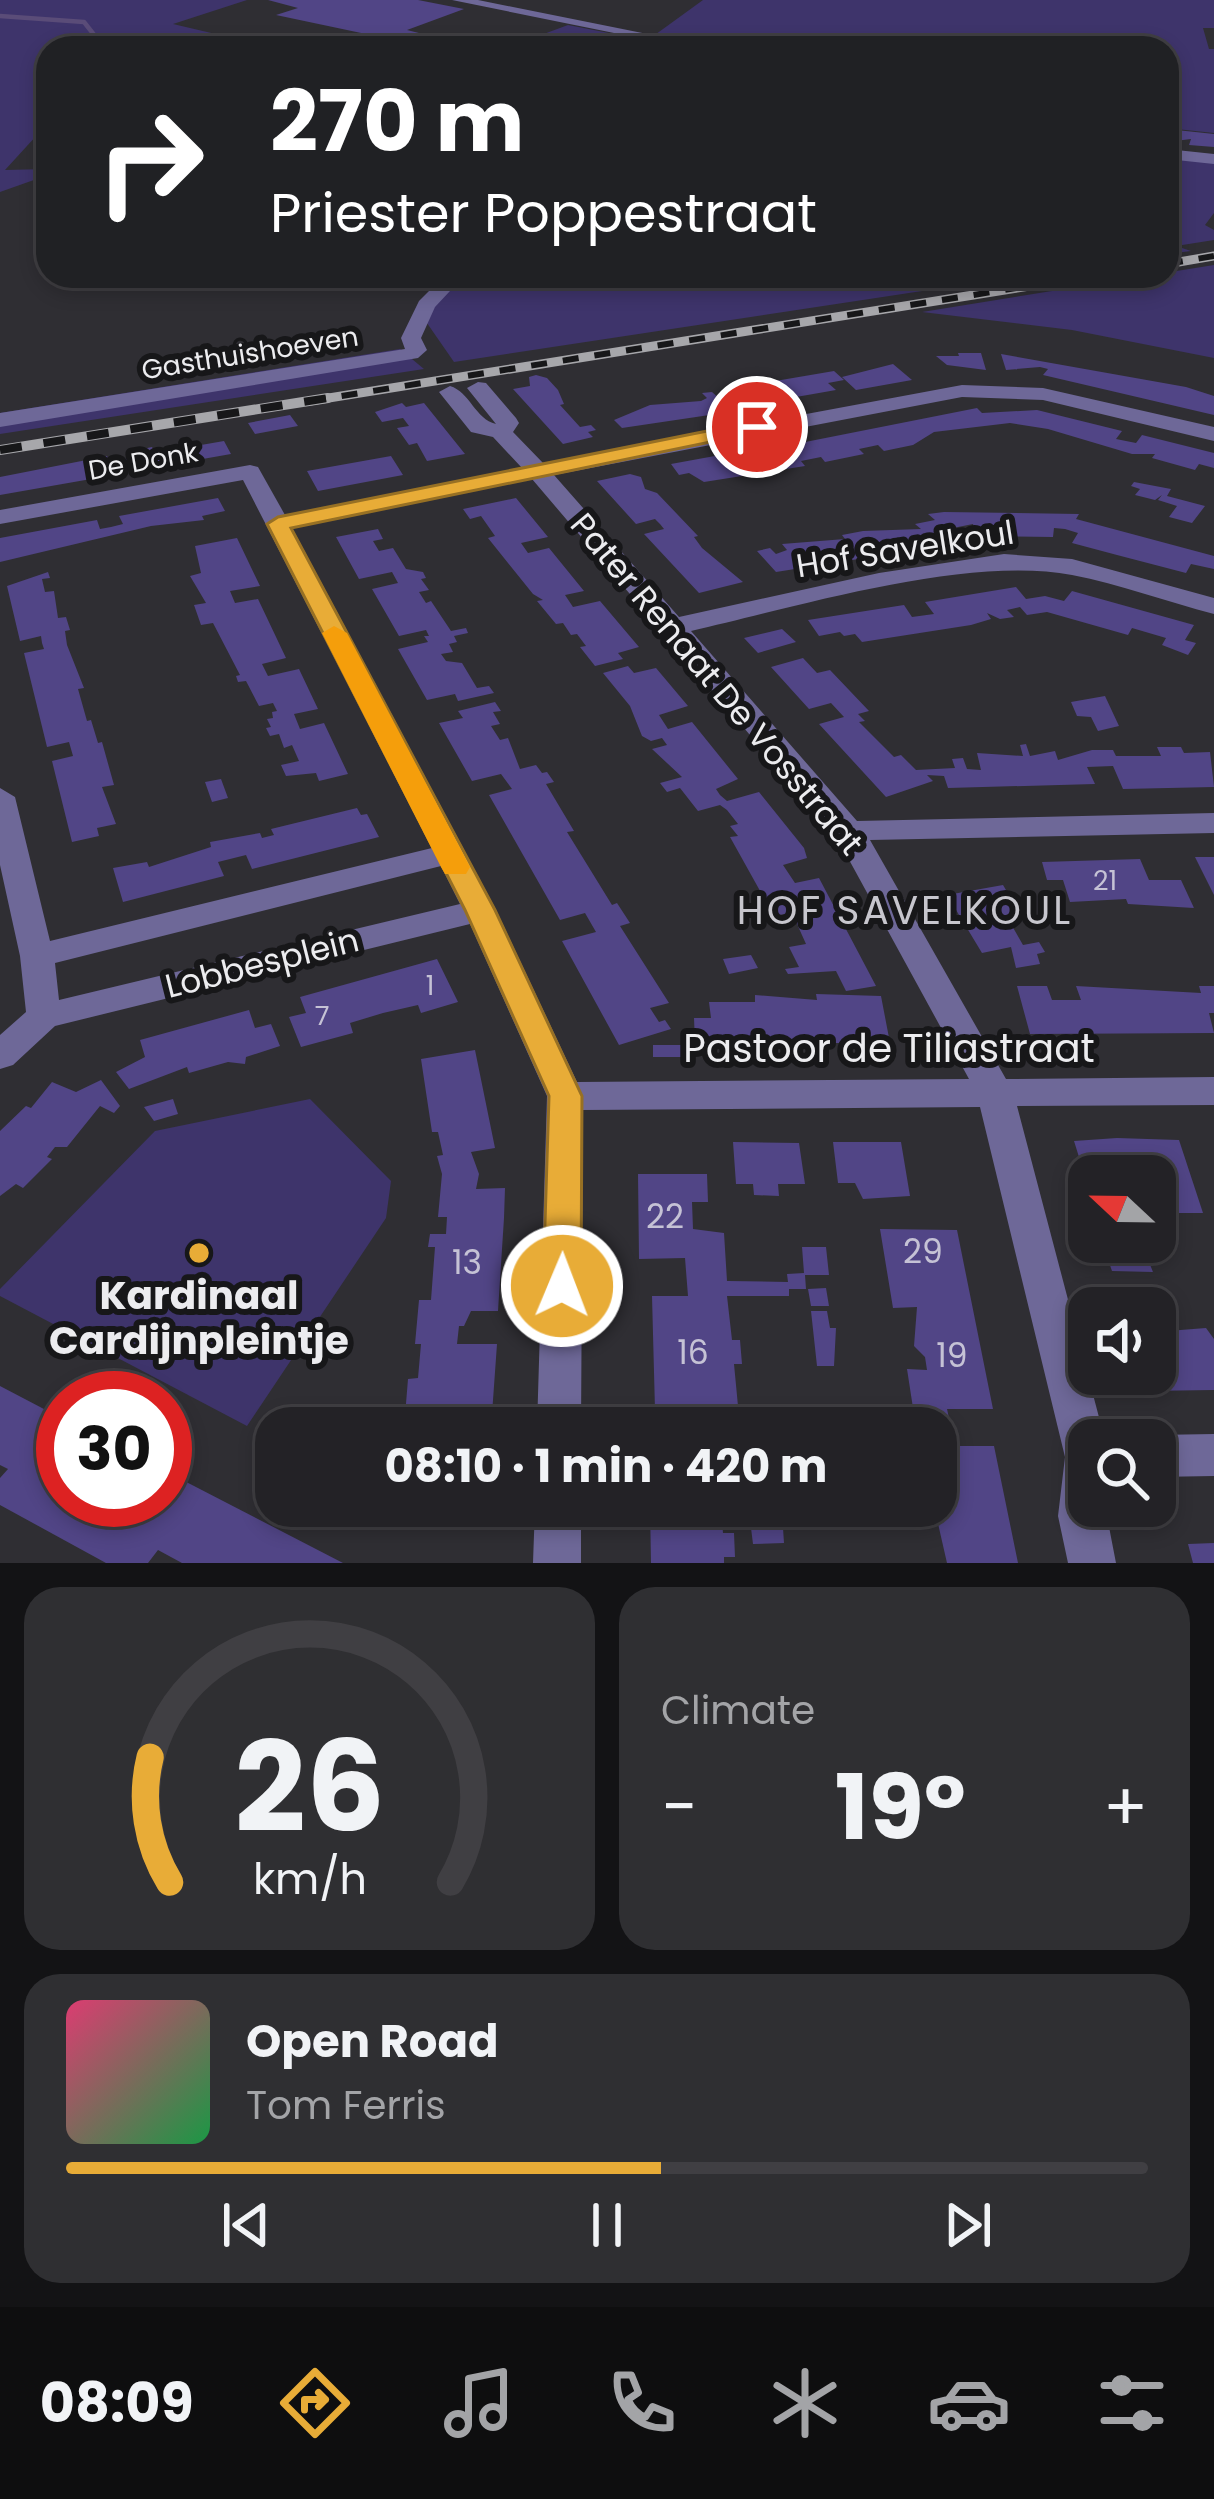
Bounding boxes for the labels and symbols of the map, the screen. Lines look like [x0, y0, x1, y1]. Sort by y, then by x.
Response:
street label: Gasthuishoeven [139, 318, 361, 388]
pin [706, 376, 808, 478]
street label: De Donk [85, 433, 201, 489]
street label: Pater Renaat De Vosstraat [560, 503, 874, 865]
street label: Hof Savelkoul [793, 509, 1017, 589]
house number: 21 [1093, 862, 1117, 899]
district label: HOF SAVELKOUL [737, 883, 1073, 938]
street label: Lobbesplein [160, 916, 364, 1010]
house number: 1 [426, 967, 434, 1004]
house number: 7 [315, 997, 329, 1034]
street label: Pastoor de Tiliastraat [683, 1021, 1095, 1076]
north arrow [1068, 1155, 1176, 1263]
house number: 22 [646, 1193, 684, 1240]
position arrow [499, 1223, 625, 1349]
house number: 29 [903, 1228, 943, 1275]
house number: 13 [452, 1239, 482, 1286]
marker: Kardinaal Cardijnpleintje [186, 1240, 212, 1266]
place label: Kardinaal Cardijnpleintje [49, 1268, 349, 1368]
house number: 16 [677, 1329, 709, 1376]
house number: 19 [936, 1332, 968, 1379]
speed limit sign: 30 [36, 1371, 192, 1527]

